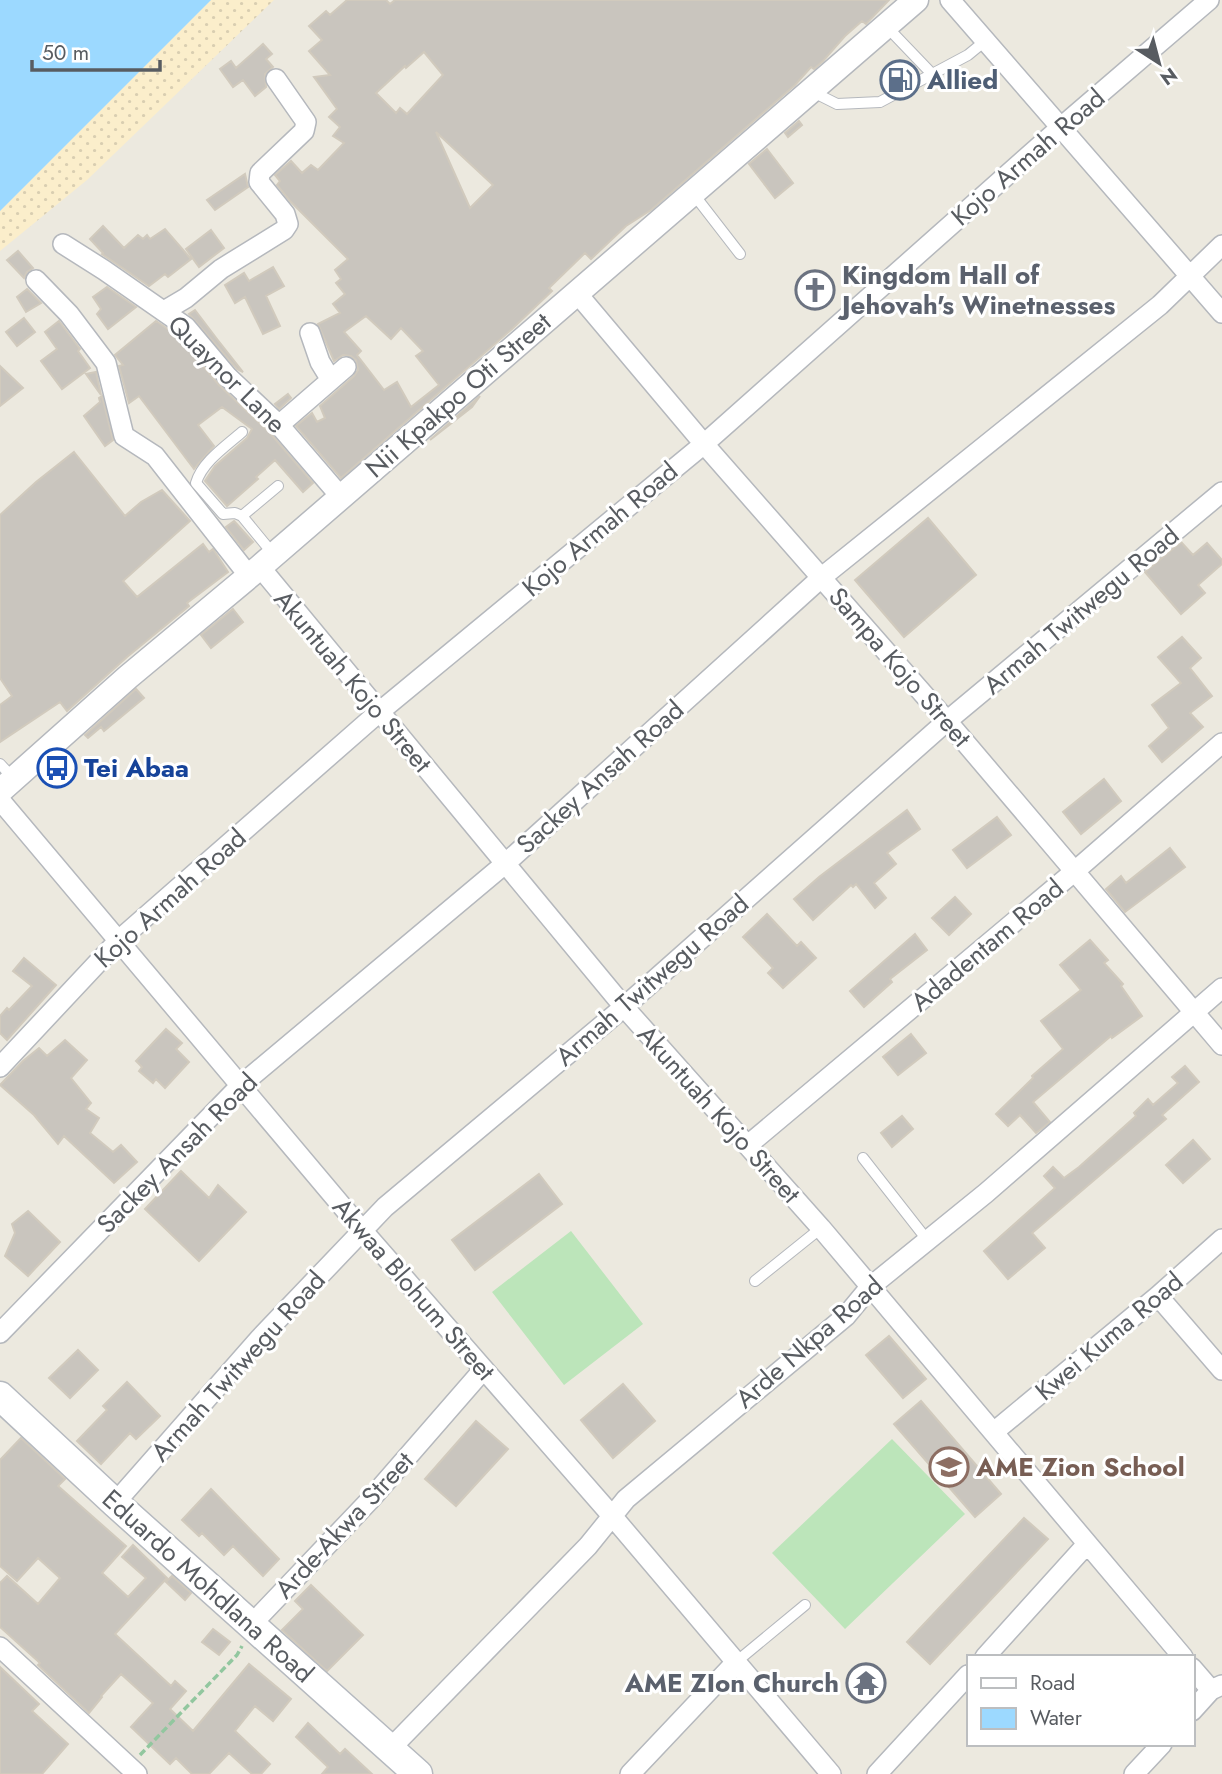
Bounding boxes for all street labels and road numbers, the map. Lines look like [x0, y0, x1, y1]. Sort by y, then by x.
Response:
street label: Kojo Armah Road [943, 79, 1113, 235]
street label: Nii Kpakpo Oti Street [357, 303, 560, 486]
street label: Quaynor Lane [159, 306, 295, 442]
street label: Kojo Armah Road [514, 452, 686, 606]
street label: Armah Twitwegu Road [975, 517, 1187, 703]
street label: Sampa Kojo Street [820, 579, 981, 756]
street label: Akuntuah Kojo Street [265, 581, 441, 781]
street label: Sackey Ansah Road [508, 691, 692, 863]
street label: Kojo Armah Road [86, 819, 254, 977]
street label: Adadentam Road [902, 870, 1072, 1020]
street label: Armah Twitwegu Road [547, 885, 757, 1075]
street label: Akuntuah Kojo Street [629, 1017, 810, 1212]
street label: Sackey Ansah Road [88, 1064, 266, 1242]
street label: Akwaa Blohum Street [324, 1189, 505, 1389]
street label: Armah Twitwegu Road [142, 1262, 334, 1470]
street label: Kwei Kuma Road [1027, 1263, 1191, 1409]
street label: Arde Nkpa Road [727, 1267, 891, 1417]
street label: Arde-Akwa Street [266, 1442, 423, 1607]
street label: Eduardo Mohdlana Road [94, 1480, 322, 1692]

